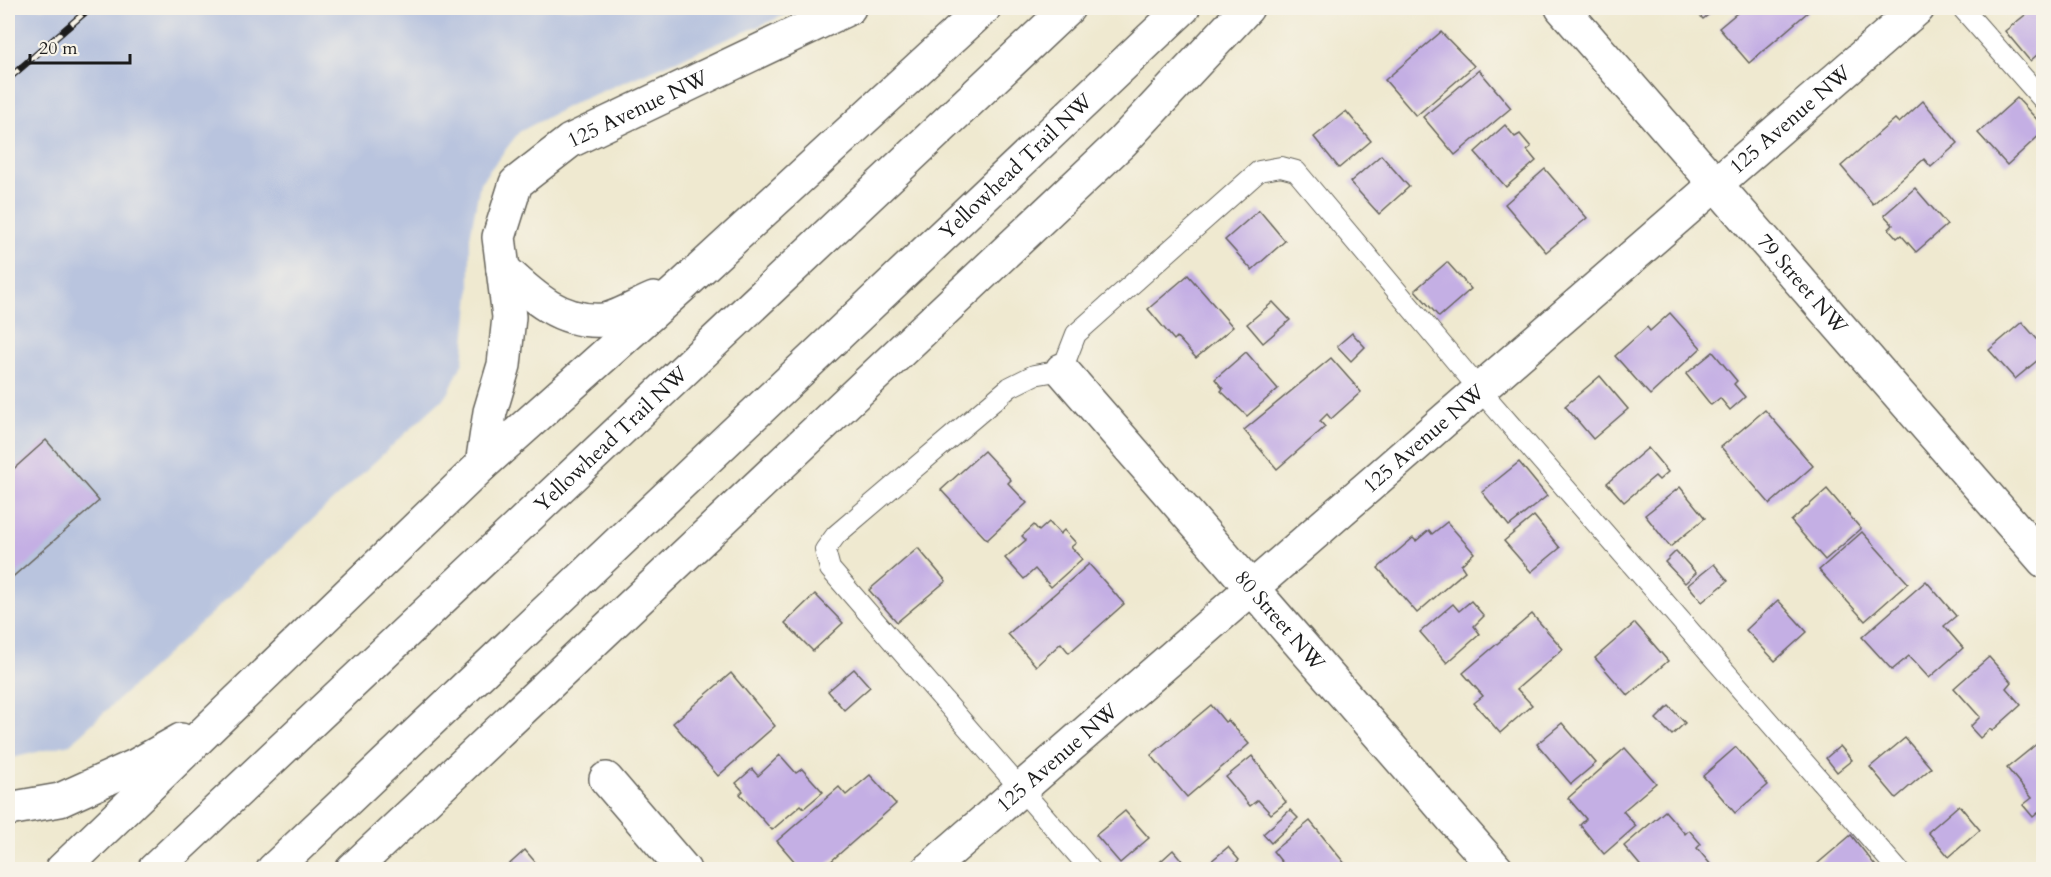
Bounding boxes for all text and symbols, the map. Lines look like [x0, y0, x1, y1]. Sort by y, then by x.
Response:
scale bar [30, 27, 130, 65]
text: 20 m [39, 36, 78, 61]
street label: 125 Avenue NW [1723, 58, 1858, 181]
street label: 125 Avenue NW [562, 63, 714, 155]
street label: Yellowhead Trail NW [933, 87, 1100, 247]
street label: 79 Street NW [1750, 228, 1854, 341]
street label: Yellowhead Trail NW [528, 359, 695, 519]
street label: 125 Avenue NW [1357, 377, 1492, 500]
street label: 80 Street NW [1228, 564, 1332, 678]
street label: 125 Avenue NW [990, 696, 1125, 819]

